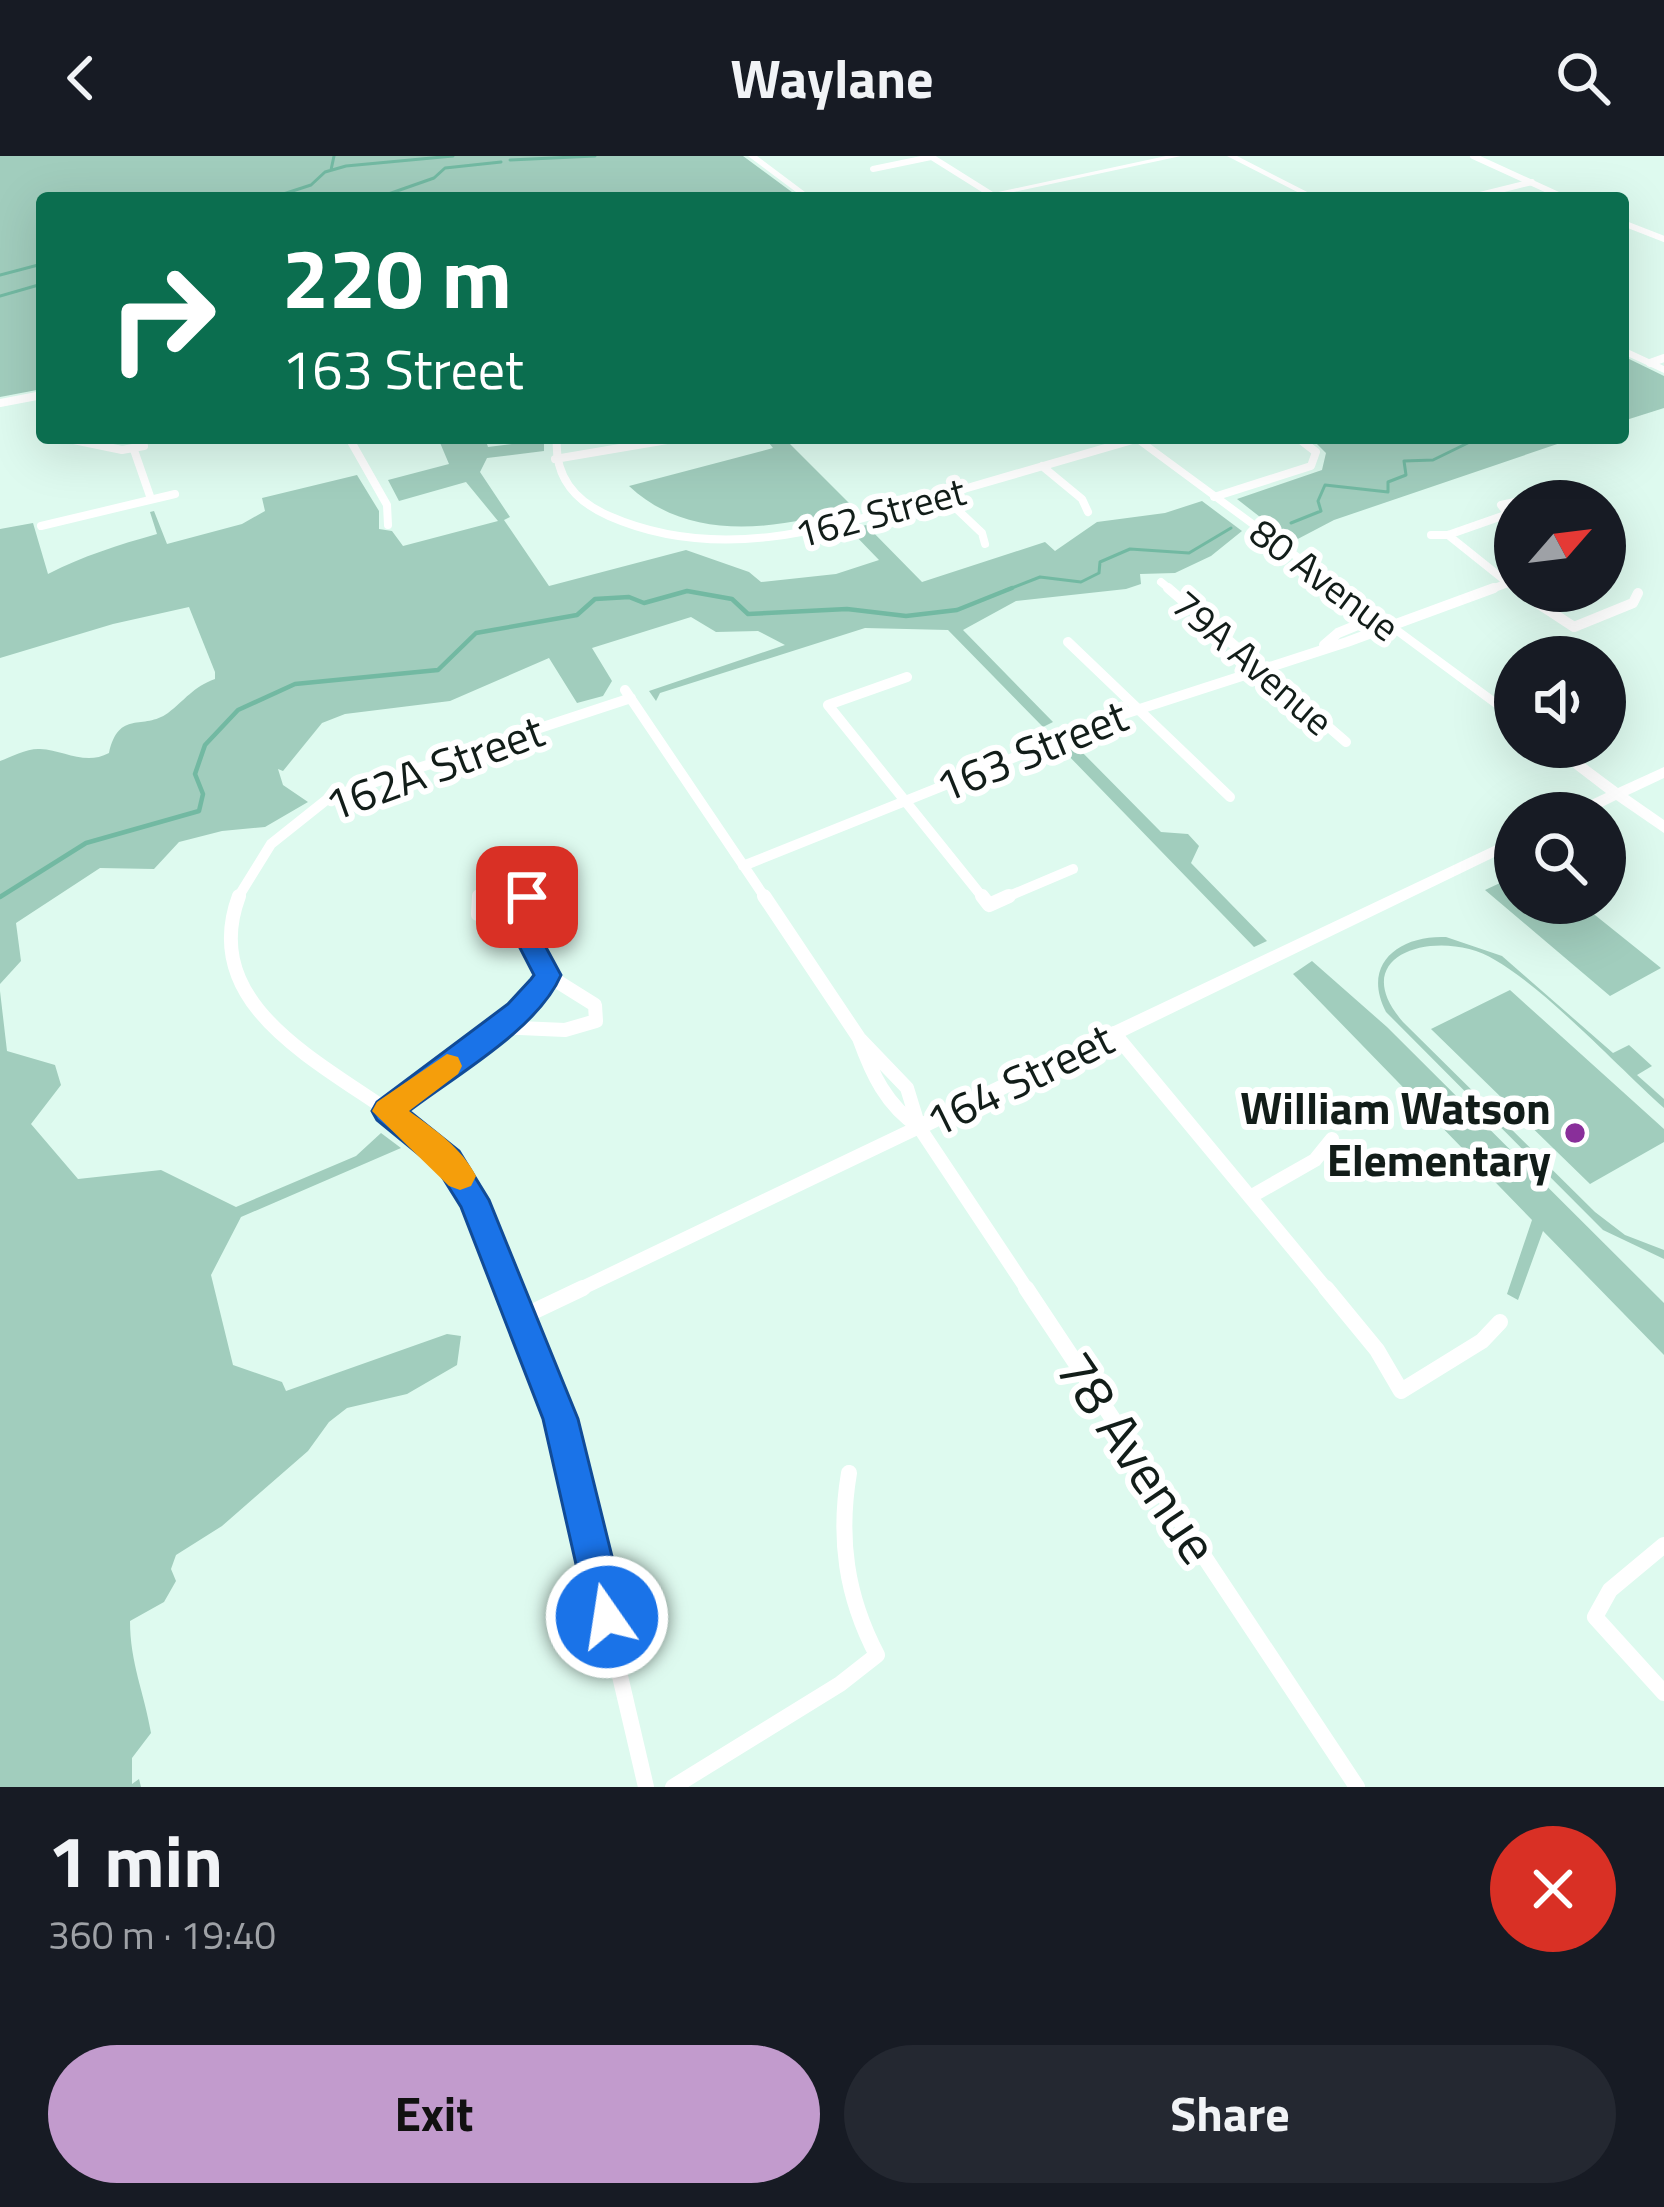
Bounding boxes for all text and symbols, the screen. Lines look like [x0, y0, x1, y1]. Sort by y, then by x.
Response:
text: Waylane [730, 37, 934, 119]
icon: back [48, 45, 114, 111]
icon: search [1550, 45, 1616, 111]
text: 220 m [282, 213, 512, 341]
icon: right [84, 240, 240, 396]
text: 163 Street [282, 328, 524, 410]
street label: 162 Street [788, 461, 972, 563]
north arrow [1494, 480, 1626, 612]
map controls [1494, 480, 1626, 924]
street label: 80 Avenue [1238, 503, 1412, 655]
street label: 79A Avenue [1159, 575, 1347, 749]
button: sound [1494, 636, 1626, 768]
street label: 163 Street [925, 681, 1137, 819]
street label: 162A Street [315, 696, 553, 838]
button: search [1494, 792, 1626, 924]
pin [476, 846, 578, 948]
icon: arrive [494, 864, 560, 930]
street label: 164 Street [914, 1004, 1125, 1154]
place label: William Watson Elementary [1240, 1073, 1551, 1193]
marker: William Watson Elementary [1562, 1120, 1588, 1146]
street label: 78 Avenue [1037, 1334, 1239, 1580]
position arrow [544, 1554, 670, 1680]
text: 1 min [48, 1805, 223, 1915]
button: close [1490, 1826, 1616, 1952]
text: 360 m · 19:40 [48, 1905, 276, 1964]
button: Exit [48, 2045, 820, 2183]
button: Share [844, 2045, 1616, 2183]

